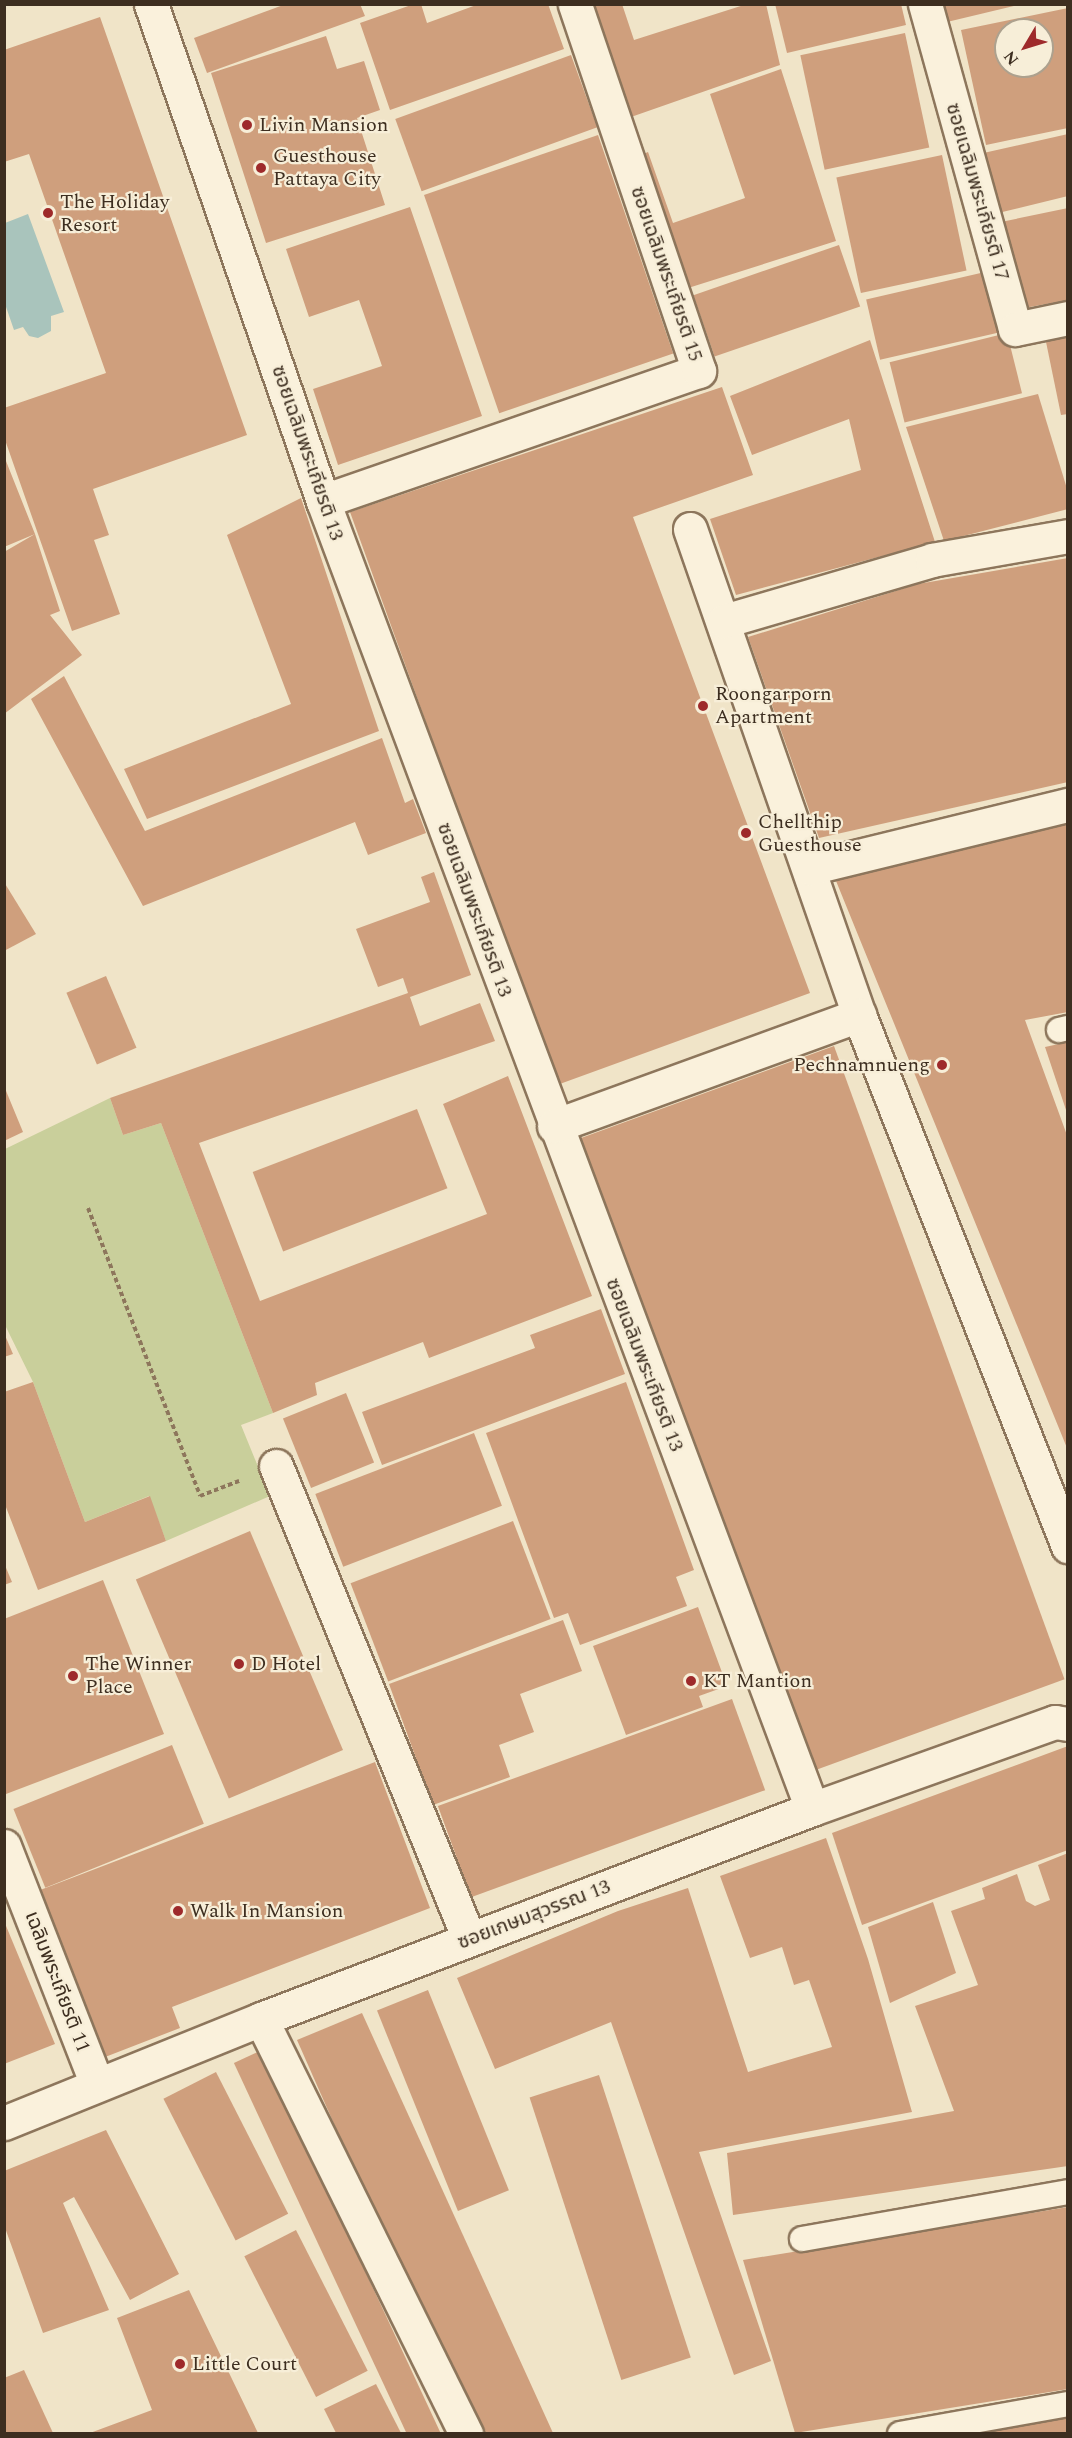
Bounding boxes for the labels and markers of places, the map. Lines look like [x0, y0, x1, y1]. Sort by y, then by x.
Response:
place label: Livin Mansion [259, 113, 388, 137]
marker: Livin Mansion [240, 118, 254, 132]
place label: Guesthouse Pattaya City [273, 144, 381, 191]
marker: Guesthouse Pattaya City [254, 161, 268, 175]
place label: The Holiday Resort [60, 190, 169, 237]
marker: The Holiday Resort [41, 206, 55, 220]
place label: Roongarporn Apartment [715, 682, 832, 729]
marker: Roongarporn Apartment [696, 699, 710, 713]
place label: Chellthip Guesthouse [758, 810, 862, 857]
marker: Chellthip Guesthouse [739, 826, 753, 840]
place label: Pechnamnueng [793, 1053, 930, 1077]
marker: Pechnamnueng [935, 1058, 949, 1072]
place label: The Winner Place [85, 1652, 191, 1699]
place label: D Hotel [251, 1652, 321, 1676]
marker: D Hotel [232, 1657, 246, 1671]
marker: The Winner Place [66, 1669, 80, 1683]
place label: KT Mantion [703, 1669, 812, 1693]
marker: KT Mantion [684, 1674, 698, 1688]
place label: Walk In Mansion [190, 1899, 343, 1923]
marker: Walk In Mansion [171, 1904, 185, 1918]
place label: Little Court [192, 2352, 297, 2376]
marker: Little Court [173, 2357, 187, 2371]

